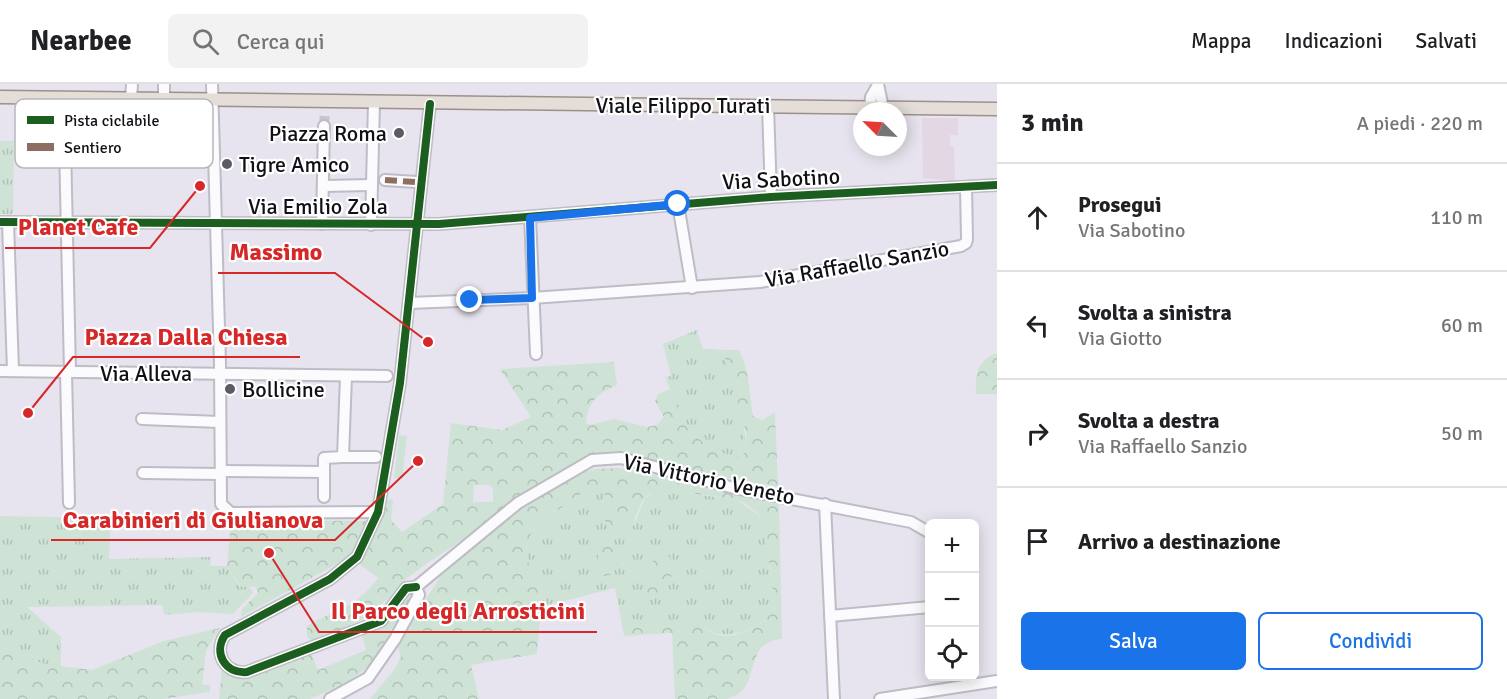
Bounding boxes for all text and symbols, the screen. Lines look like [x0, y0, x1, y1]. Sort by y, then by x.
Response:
search box [168, 14, 588, 68]
text: Nearbee [30, 24, 132, 58]
icon: search [189, 25, 222, 58]
text: Cerca qui [237, 28, 324, 55]
text: Mappa [1191, 28, 1252, 54]
text: Indicazioni [1285, 28, 1383, 54]
text: Salvati [1416, 28, 1477, 54]
street label: Viale Filippo Turati [596, 92, 770, 119]
legend [15, 99, 213, 168]
north arrow [853, 102, 907, 156]
text: 3 min [1021, 107, 1084, 139]
text: Pista ciclabile [64, 111, 159, 131]
text: A piedi · 220 m [1357, 111, 1483, 136]
place label: Piazza Roma [269, 120, 387, 147]
marker: Piazza Roma [392, 126, 406, 140]
text: Sentiero [64, 138, 122, 158]
place label: Tigre Amico [239, 151, 350, 178]
marker: Tigre Amico [220, 157, 234, 171]
street label: Via Sabotino [721, 162, 841, 196]
route start [664, 190, 690, 216]
text: Prosegui [1078, 191, 1162, 218]
street label: Via Emilio Zola [248, 193, 388, 220]
icon: ahead [1021, 201, 1054, 234]
text: 110 m [1430, 205, 1483, 230]
callout: Planet Cafe [5, 206, 150, 248]
text: Planet Cafe [18, 212, 138, 242]
text: Via Sabotino [1078, 218, 1185, 243]
callout: Massimo [218, 231, 335, 273]
street label: Via Raffaello Sanzio [763, 235, 951, 293]
text: Massimo [230, 237, 322, 267]
route end [456, 286, 482, 312]
text: Svolta a sinistra [1078, 299, 1232, 326]
icon: left [1021, 309, 1054, 342]
text: 60 m [1441, 313, 1483, 338]
callout: Piazza Dalla Chiesa [73, 315, 300, 357]
text: Piazza Dalla Chiesa [85, 322, 287, 352]
text: Via Giotto [1078, 326, 1162, 351]
street label: Via Alleva [100, 360, 192, 387]
place label: Bollicine [242, 376, 325, 403]
marker: Bollicine [223, 382, 237, 396]
text: Svolta a destra [1078, 407, 1219, 434]
icon: right [1021, 417, 1054, 450]
text: 50 m [1441, 421, 1483, 446]
text: Via Raffaello Sanzio [1078, 434, 1247, 459]
street label: Via Vittorio Veneto [621, 448, 797, 510]
callout: Carabinieri di Giulianova [51, 498, 335, 540]
text: Carabinieri di Giulianova [63, 505, 323, 535]
map controls [925, 519, 979, 681]
button: + [925, 519, 979, 573]
icon: arrive [1021, 525, 1054, 558]
text: Arrivo a destinazione [1078, 528, 1281, 555]
button: − [925, 573, 979, 627]
callout: Il Parco degli Arrosticini [319, 590, 597, 632]
text: Il Parco degli Arrosticini [331, 596, 585, 626]
button: Salva [1021, 612, 1246, 670]
button: Condividi [1258, 612, 1483, 670]
button: locate [925, 627, 979, 681]

